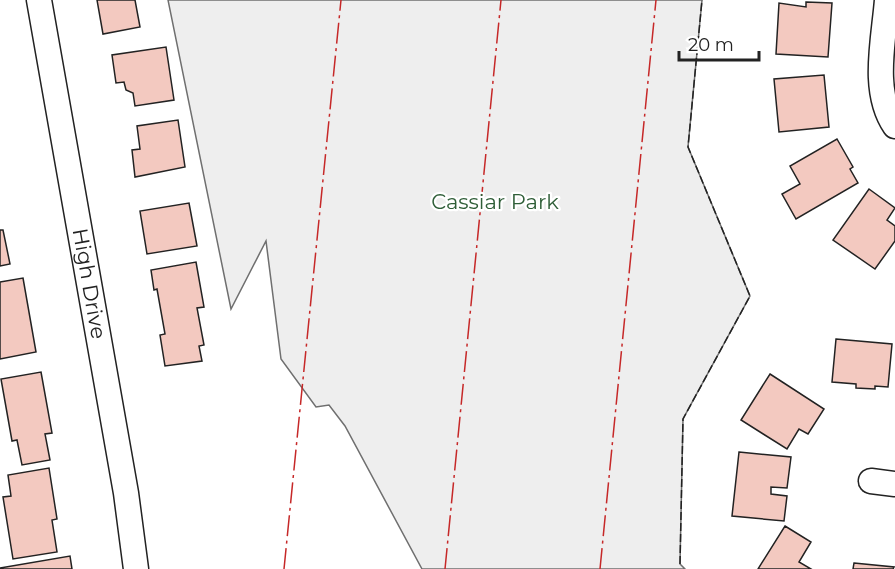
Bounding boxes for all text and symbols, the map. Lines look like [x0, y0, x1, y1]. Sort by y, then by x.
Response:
scale bar [679, 24, 758, 62]
text: 20 m [688, 34, 734, 56]
park label: Cassiar Park [431, 189, 559, 214]
street label: High Drive [68, 226, 112, 341]

